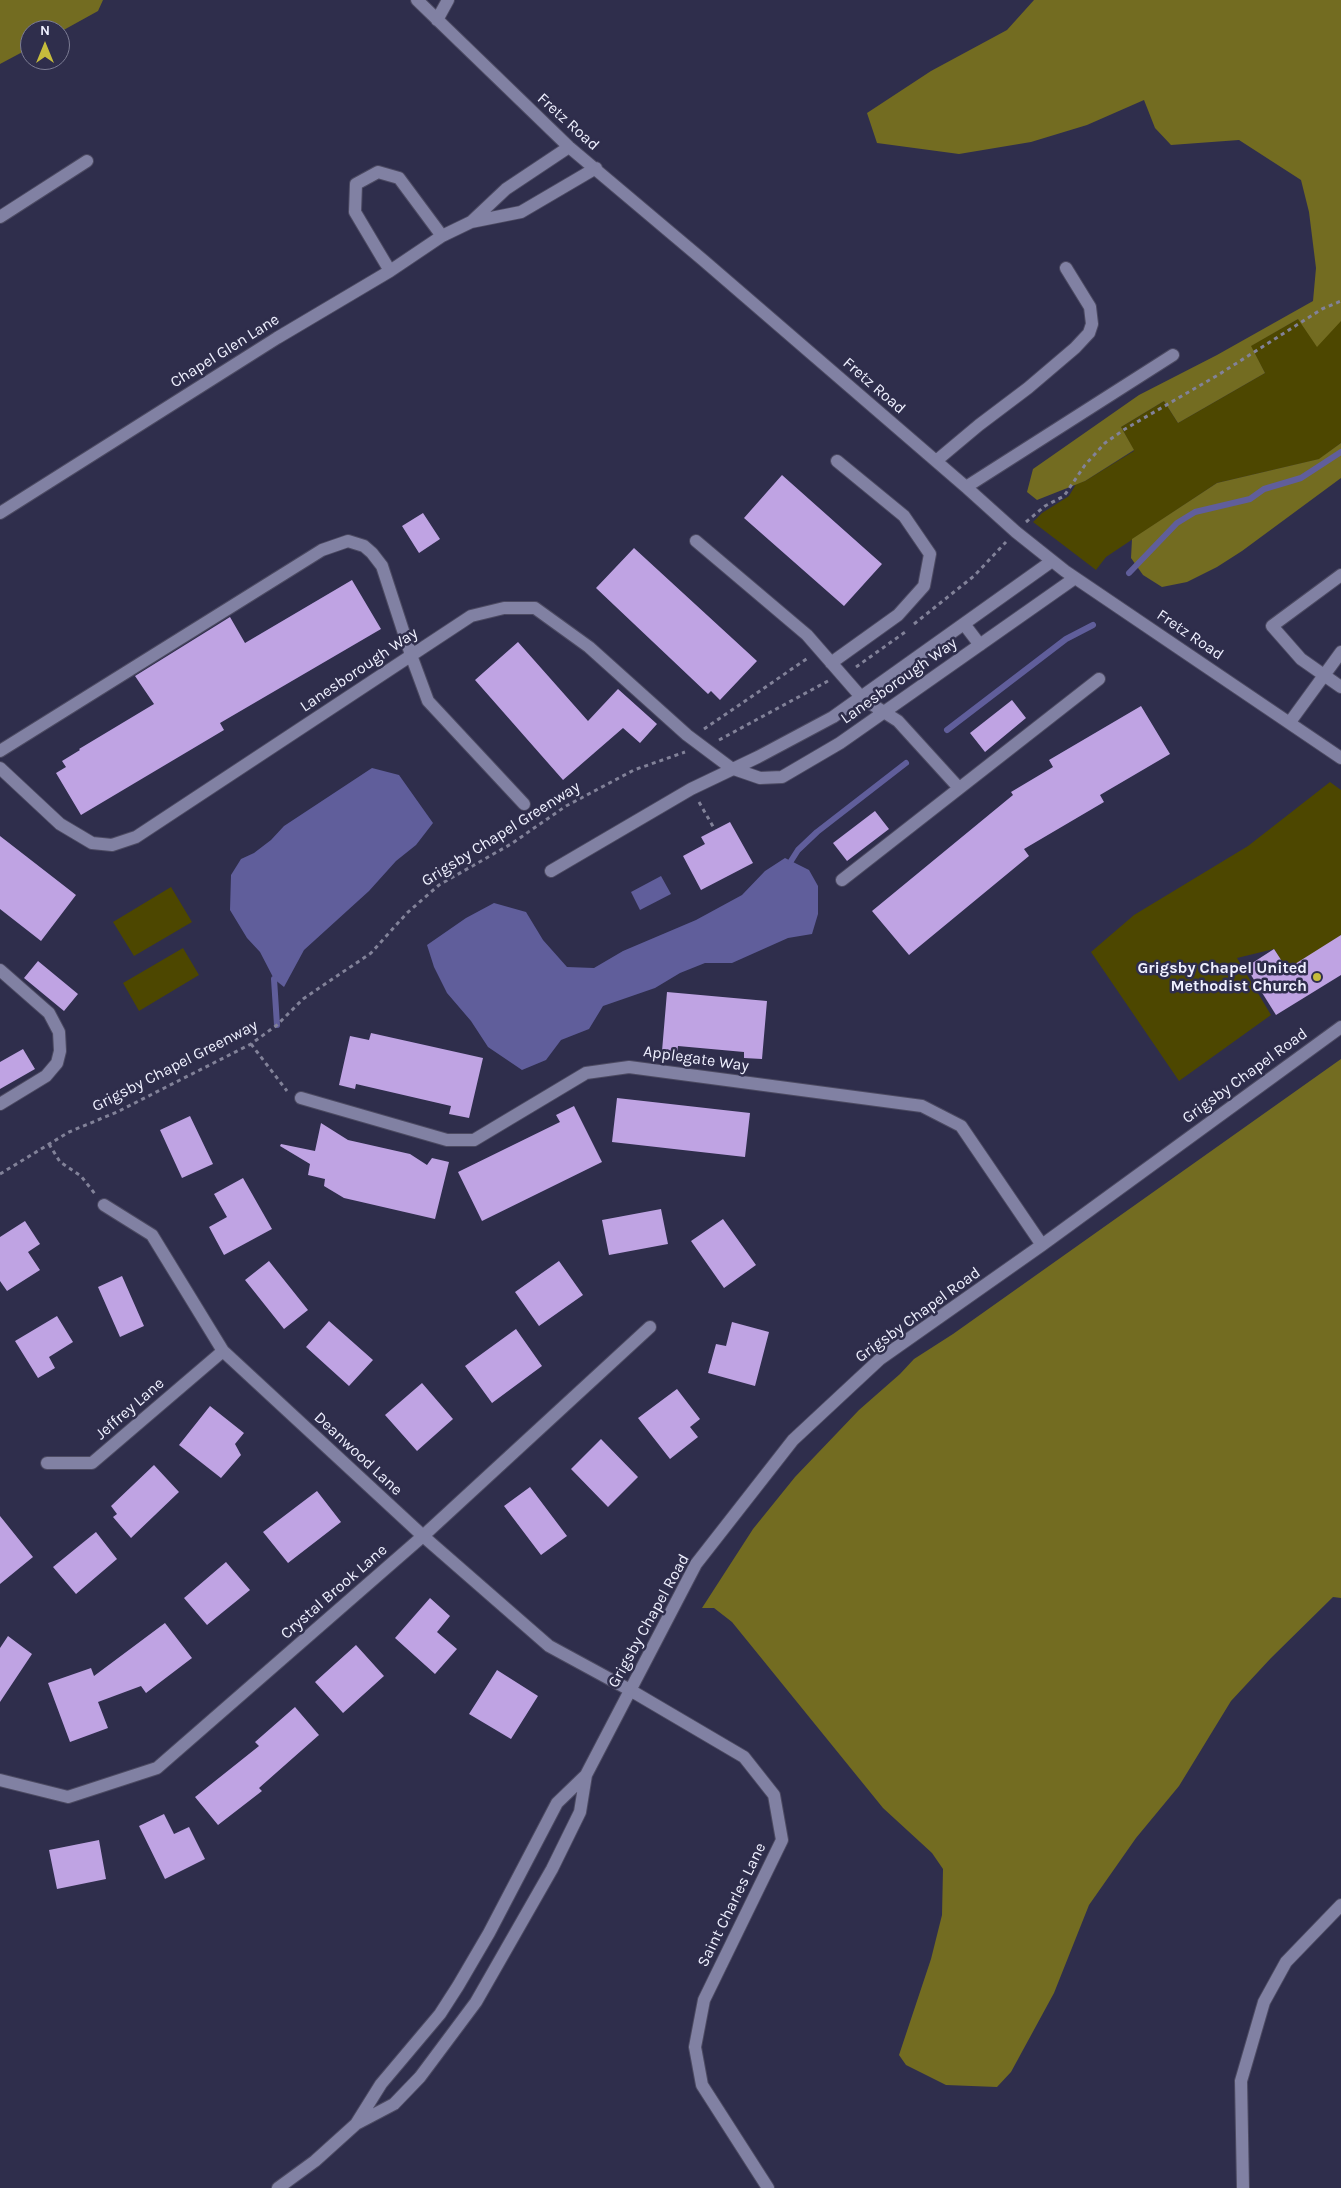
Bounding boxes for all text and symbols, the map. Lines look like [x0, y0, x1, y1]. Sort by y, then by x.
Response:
north arrow [20, 20, 70, 70]
text: N [40, 22, 50, 39]
street label: Fretz Road [533, 89, 603, 155]
street label: Chapel Glen Lane [167, 310, 283, 392]
street label: Fretz Road [839, 354, 909, 418]
street label: Fretz Road [1153, 606, 1227, 664]
street label: Lanesborough Way [297, 624, 421, 716]
street label: Lanesborough Way [837, 634, 961, 728]
street label: Grigsby Chapel Greenway [418, 777, 584, 891]
place label: Grigsby Chapel United Methodist Church [1137, 958, 1307, 996]
marker: Grigsby Chapel United Methodist Church [1311, 971, 1323, 983]
street label: Grigsby Chapel Greenway [89, 1016, 261, 1116]
street label: Grigsby Chapel Road [1179, 1024, 1311, 1128]
street label: Applegate Way [642, 1042, 750, 1076]
street label: Grigsby Chapel Road [852, 1263, 984, 1367]
street label: Jeffrey Lane [92, 1374, 168, 1444]
street label: Deanwood Lane [310, 1408, 406, 1500]
street label: Crystal Brook Lane [277, 1541, 391, 1643]
street label: Grigsby Chapel Road [604, 1551, 694, 1691]
street label: Saint Charles Lane [694, 1840, 770, 1970]

